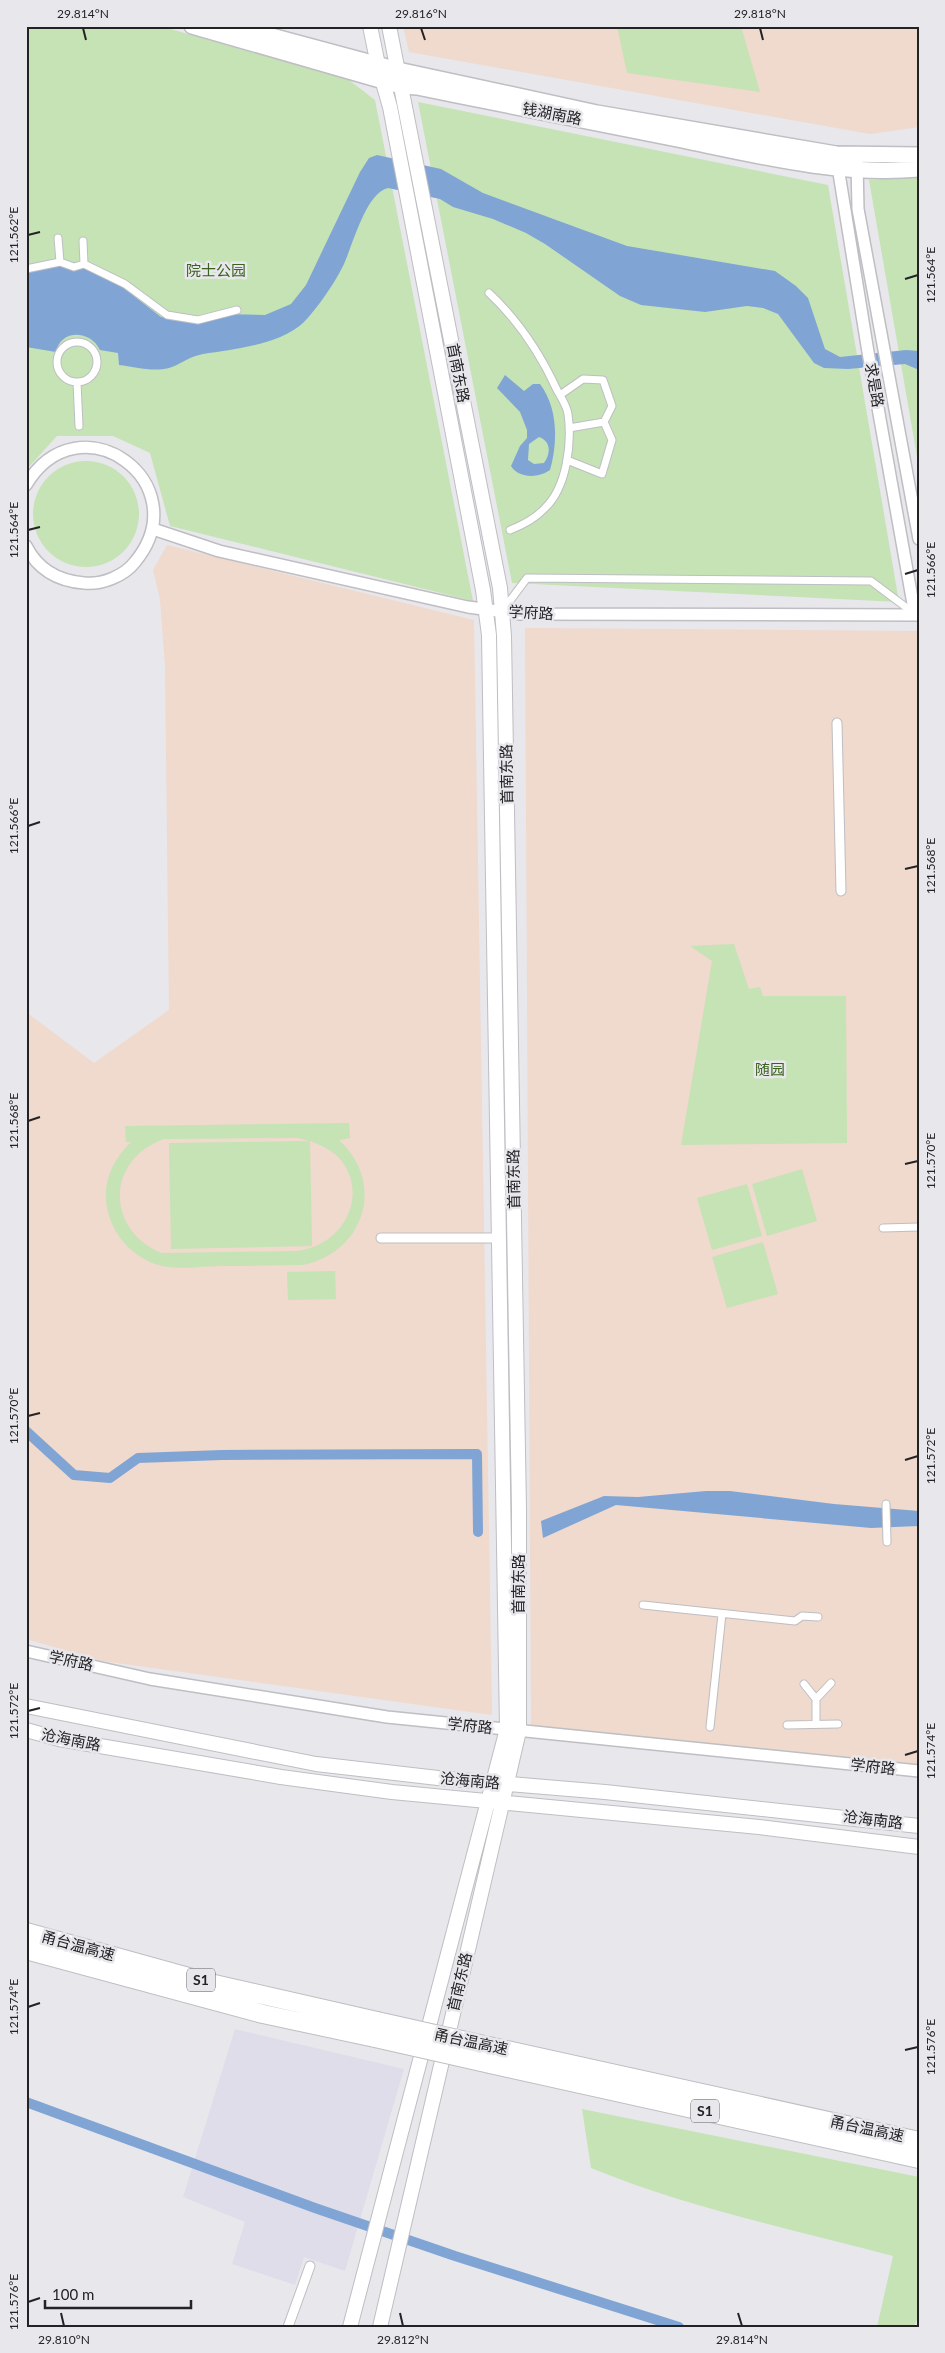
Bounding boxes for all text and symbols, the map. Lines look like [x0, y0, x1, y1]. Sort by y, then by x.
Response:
text: 29.814°N [57, 6, 109, 21]
text: 29.816°N [395, 6, 447, 21]
text: 29.818°N [734, 6, 786, 21]
street label: 钱湖南路 [521, 98, 583, 128]
text: 121.562°E [6, 207, 21, 263]
text: 121.564°E [923, 247, 938, 303]
park label: 院士公园 [186, 261, 246, 279]
street label: 首南东路 [444, 342, 474, 404]
street label: 求是路 [862, 361, 888, 409]
text: 121.564°E [6, 502, 21, 558]
text: 121.566°E [923, 542, 938, 598]
street label: 学府路 [508, 602, 554, 622]
street label: 首南东路 [496, 744, 516, 804]
text: 121.566°E [6, 798, 21, 854]
text: 121.568°E [923, 838, 938, 894]
park label: 随园 [755, 1060, 785, 1078]
text: 121.568°E [6, 1093, 21, 1149]
text: 121.570°E [923, 1133, 938, 1189]
street label: 首南东路 [503, 1149, 523, 1209]
text: 121.570°E [6, 1388, 21, 1444]
text: 121.572°E [923, 1428, 938, 1484]
street label: 首南东路 [509, 1554, 527, 1614]
street label: 学府路 [47, 1647, 95, 1674]
text: 121.572°E [6, 1683, 21, 1739]
street label: 学府路 [447, 1714, 493, 1736]
text: 121.574°E [923, 1723, 938, 1779]
street label: 沧海南路 [40, 1724, 102, 1754]
street label: 学府路 [850, 1755, 896, 1777]
street label: 沧海南路 [439, 1768, 501, 1792]
street label: 沧海南路 [842, 1806, 904, 1832]
street label: 甬台温高速 [40, 1927, 117, 1963]
street label: 首南东路 [444, 1951, 475, 2013]
road number: S1 [187, 1968, 215, 1992]
text: 121.574°E [6, 1979, 21, 2035]
text: 121.576°E [923, 2019, 938, 2075]
street label: 甬台温高速 [433, 2024, 510, 2058]
road number: S1 [691, 2100, 719, 2122]
street label: 甬台温高速 [829, 2111, 906, 2145]
text: 121.576°E [6, 2274, 21, 2330]
scale bar [45, 2278, 191, 2310]
text: 100 m [52, 2285, 94, 2303]
text: 29.810°N [38, 2332, 90, 2347]
text: 29.812°N [377, 2332, 429, 2347]
text: 29.814°N [716, 2332, 768, 2347]

